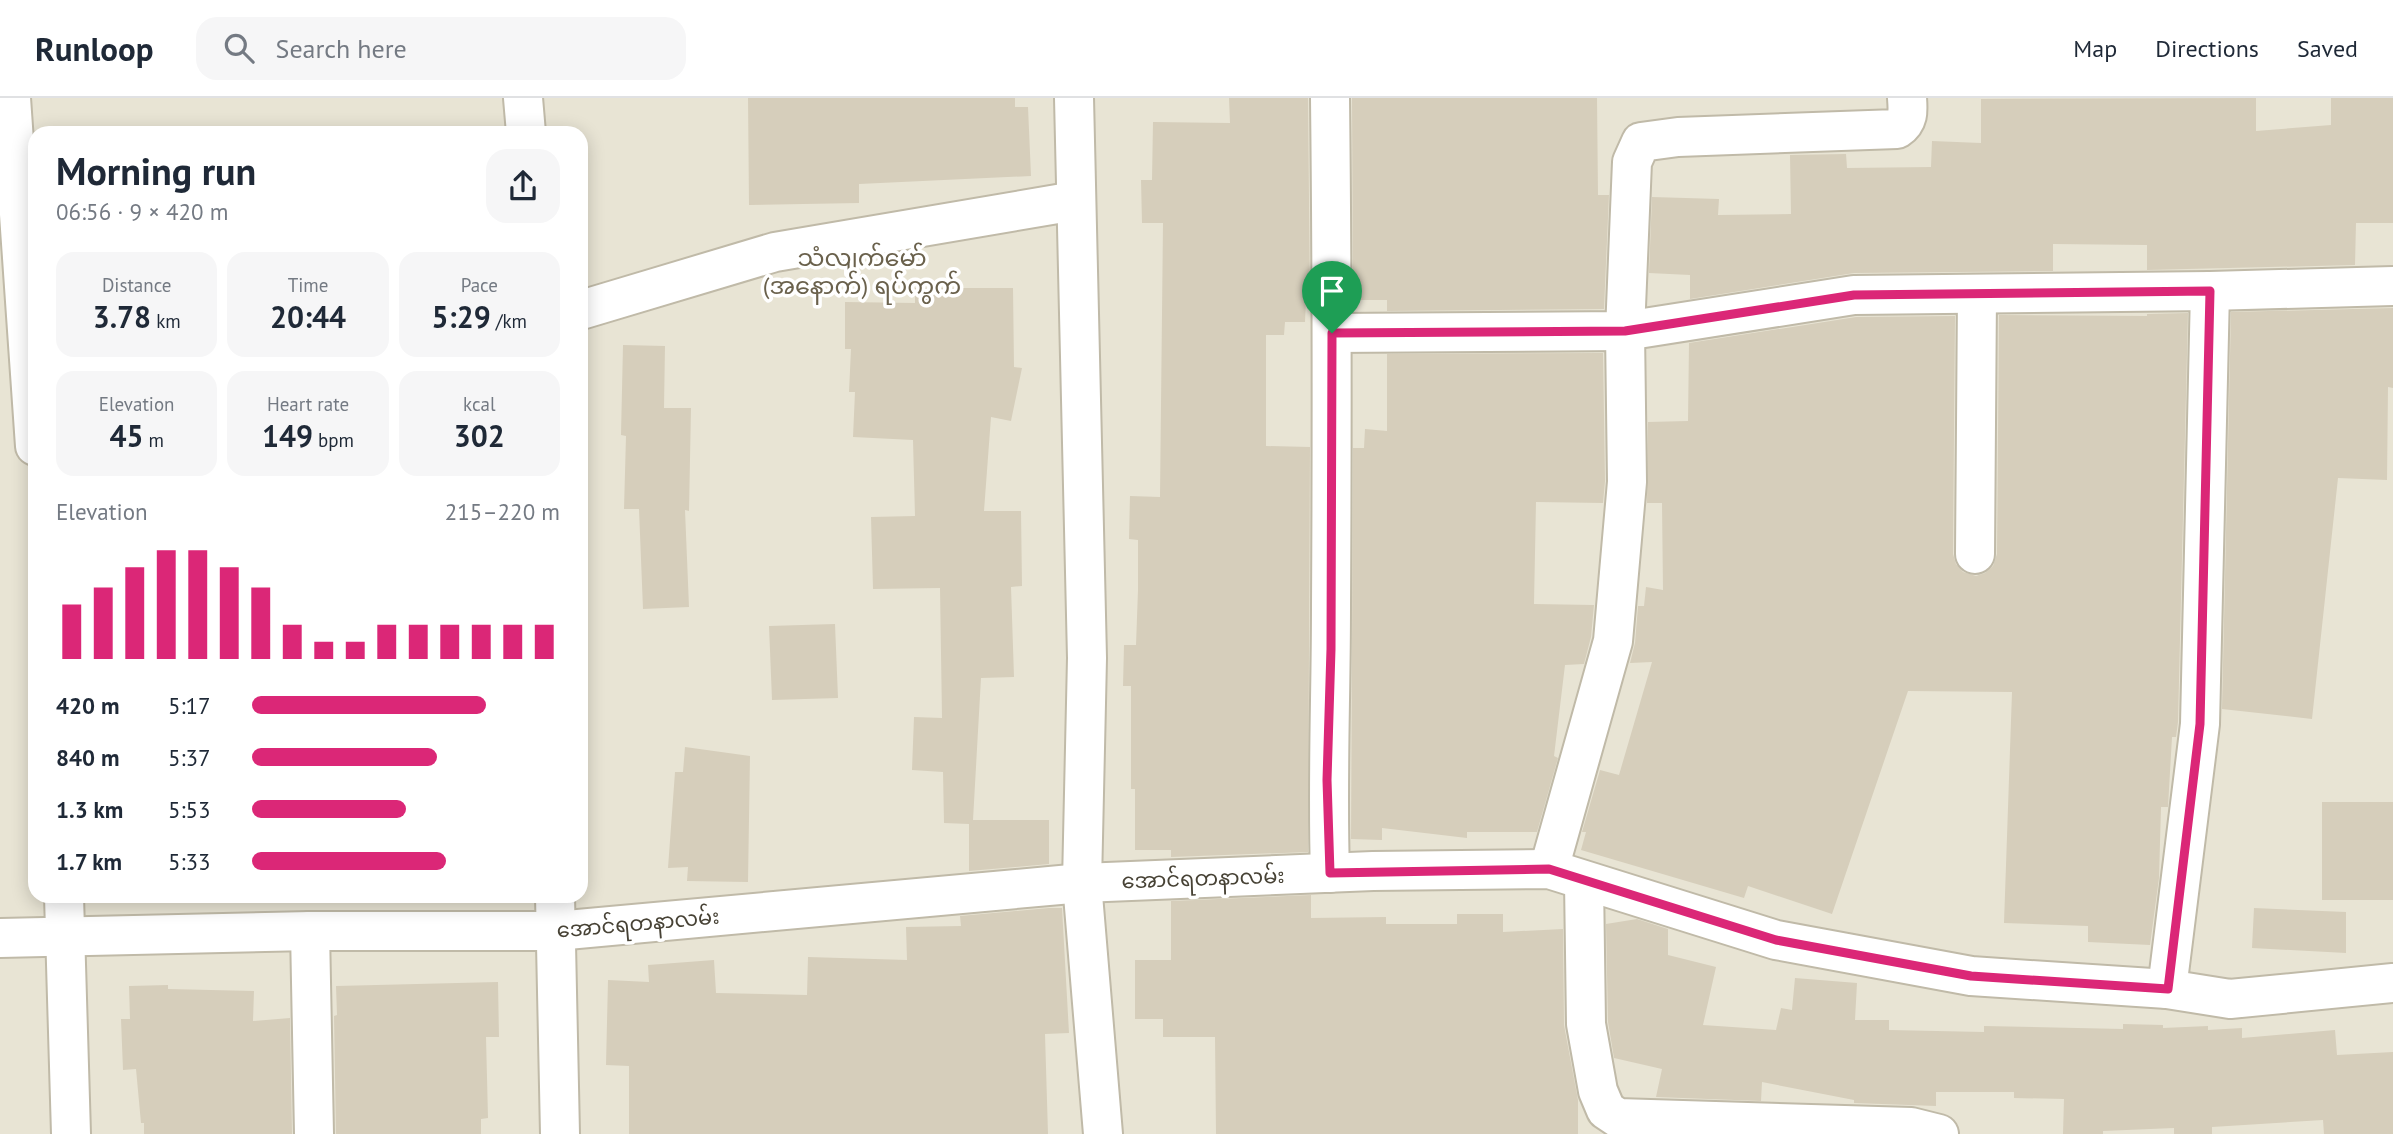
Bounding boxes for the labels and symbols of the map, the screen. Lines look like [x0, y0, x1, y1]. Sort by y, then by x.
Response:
district label: သံလျက်မော် (အနောက်) ရပ်ကွက် [763, 242, 961, 305]
pin [1302, 261, 1362, 333]
street label: အောင်ရတနာလမ်း [1121, 860, 1285, 898]
street label: အောင်ရတနာလမ်း [555, 900, 721, 948]

